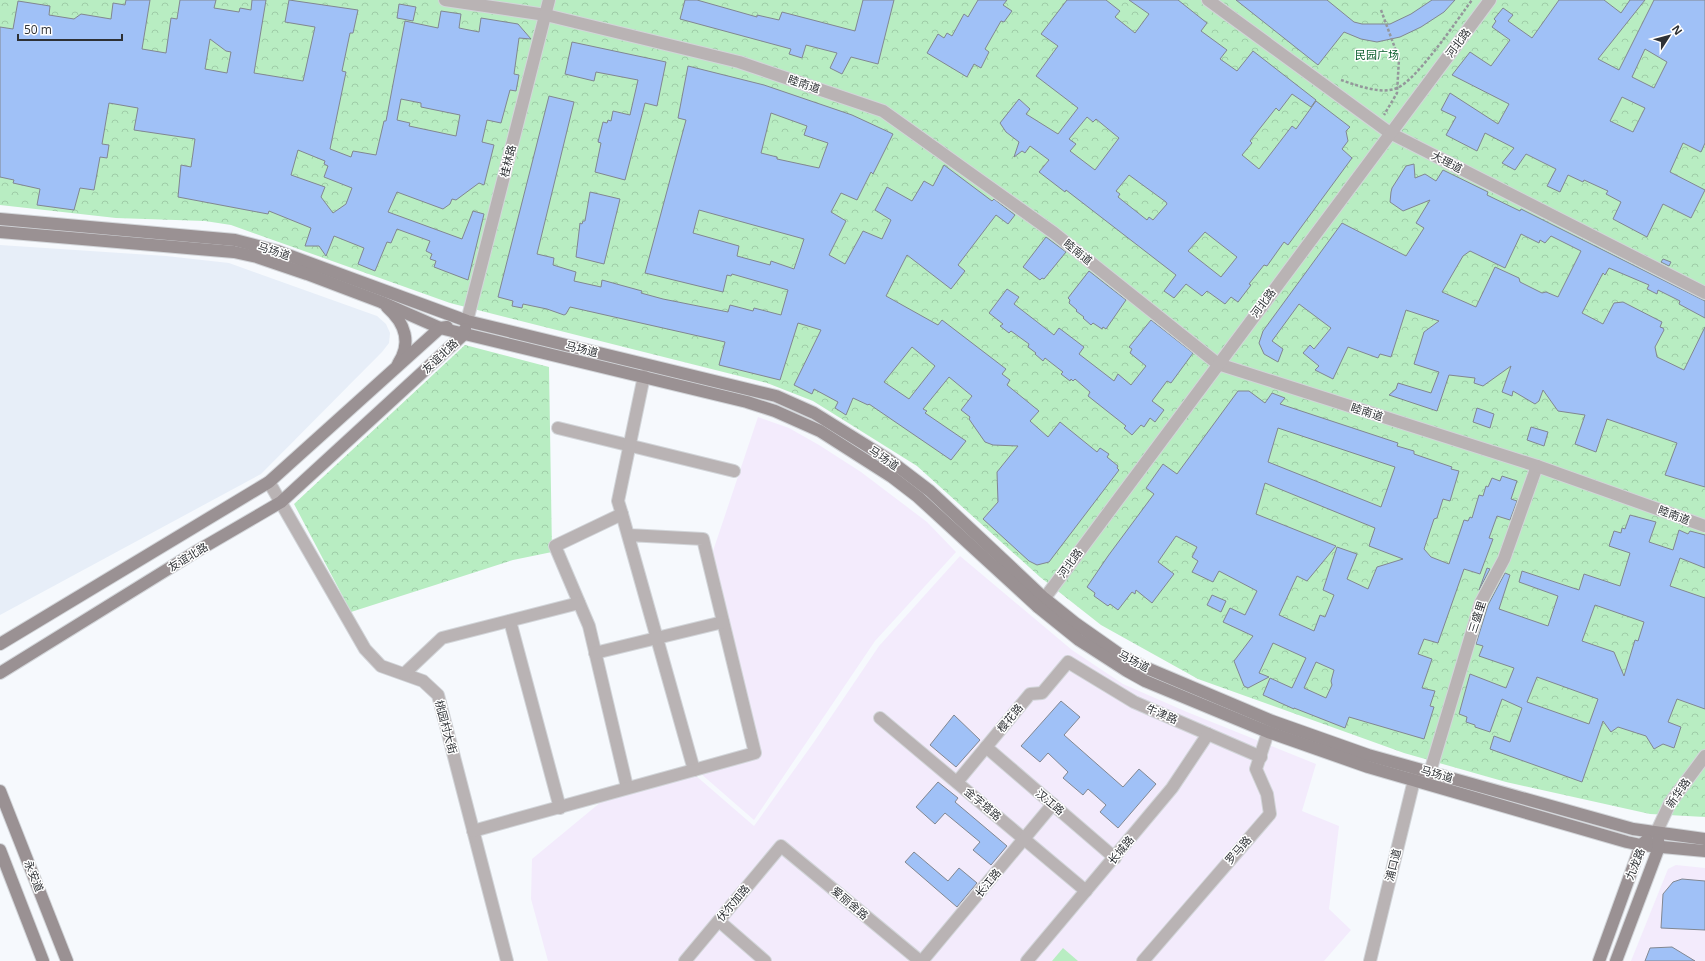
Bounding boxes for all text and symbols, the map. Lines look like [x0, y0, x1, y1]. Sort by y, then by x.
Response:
scale bar [18, 16, 122, 42]
north arrow [1649, 16, 1689, 56]
text: 50 m [24, 21, 52, 38]
text: N [1669, 22, 1686, 38]
street label: 河北路 [1442, 25, 1474, 60]
park label: 民园广场 [1355, 47, 1399, 62]
street label: 睦南道 [786, 71, 822, 96]
street label: 桂林路 [496, 143, 519, 179]
street label: 大理道 [1429, 147, 1465, 176]
street label: 睦南道 [1061, 235, 1096, 268]
street label: 马场道 [256, 238, 292, 263]
street label: 河北路 [1247, 285, 1279, 320]
street label: 友谊北路 [418, 335, 461, 376]
street label: 马场道 [564, 337, 600, 360]
street label: 睦南道 [1349, 399, 1385, 424]
street label: 马场道 [866, 442, 902, 473]
street label: 睦南道 [1656, 502, 1692, 527]
street label: 友谊北路 [165, 539, 210, 574]
street label: 河北路 [1054, 545, 1085, 580]
street label: 三盛里 [1464, 599, 1489, 635]
street label: 马场道 [1116, 646, 1152, 675]
street label: 桃园村大街 [432, 698, 461, 755]
street label: 樱花路 [993, 700, 1026, 735]
street label: 牛津路 [1144, 700, 1180, 727]
street label: 马场道 [1419, 762, 1455, 785]
street label: 新华路 [1662, 775, 1693, 811]
street label: 金字塔路 [962, 784, 1005, 824]
street label: 汉江路 [1033, 785, 1068, 818]
street label: 长城路 [1104, 832, 1137, 867]
street label: 罗马路 [1221, 832, 1254, 867]
street label: 九龙路 [1621, 846, 1648, 882]
street label: 浦口道 [1381, 847, 1404, 883]
street label: 永安道 [21, 858, 48, 894]
street label: 长江路 [971, 865, 1004, 900]
street label: 伏尔加路 [713, 881, 753, 924]
street label: 爱丽舍路 [829, 883, 872, 923]

